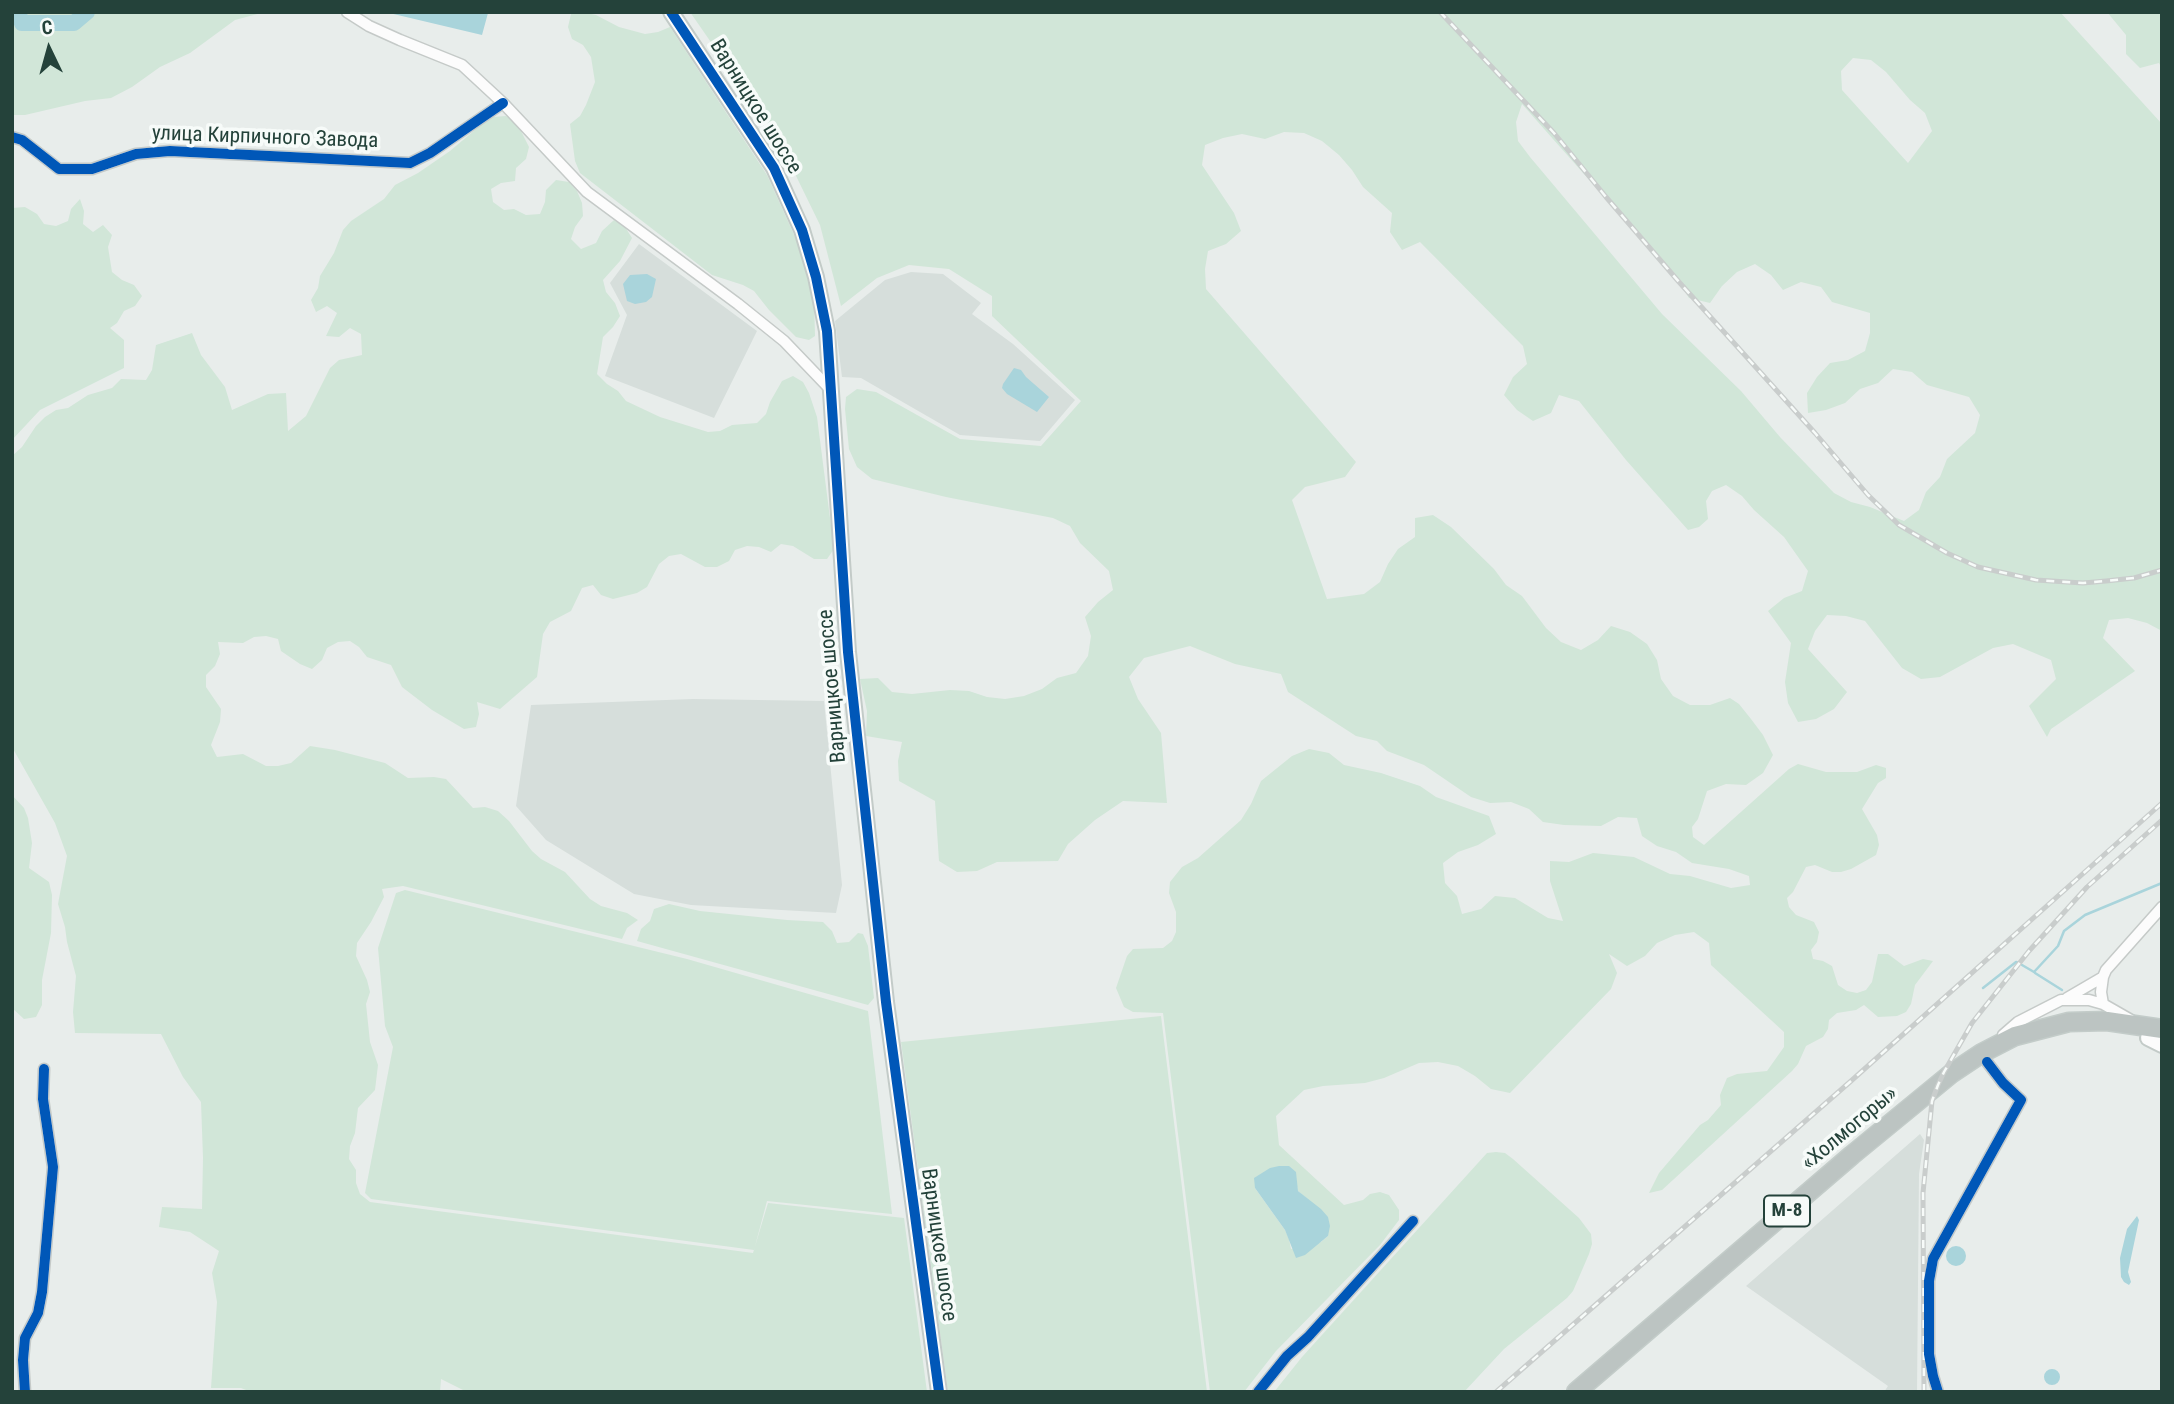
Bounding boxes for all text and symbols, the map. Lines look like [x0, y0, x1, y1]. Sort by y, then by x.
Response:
north arrow [14, 14, 84, 84]
text: С [41, 16, 54, 40]
street label: Варницкое шоссе [704, 35, 806, 179]
street label: улица Кирпичного Завода [151, 121, 379, 155]
street label: Варницкое шоссе [814, 608, 852, 764]
street label: «Холмогоры» [1797, 1082, 1903, 1176]
street label: Варницкое шоссе [915, 1167, 961, 1323]
road number: М-8 [1764, 1196, 1810, 1226]

